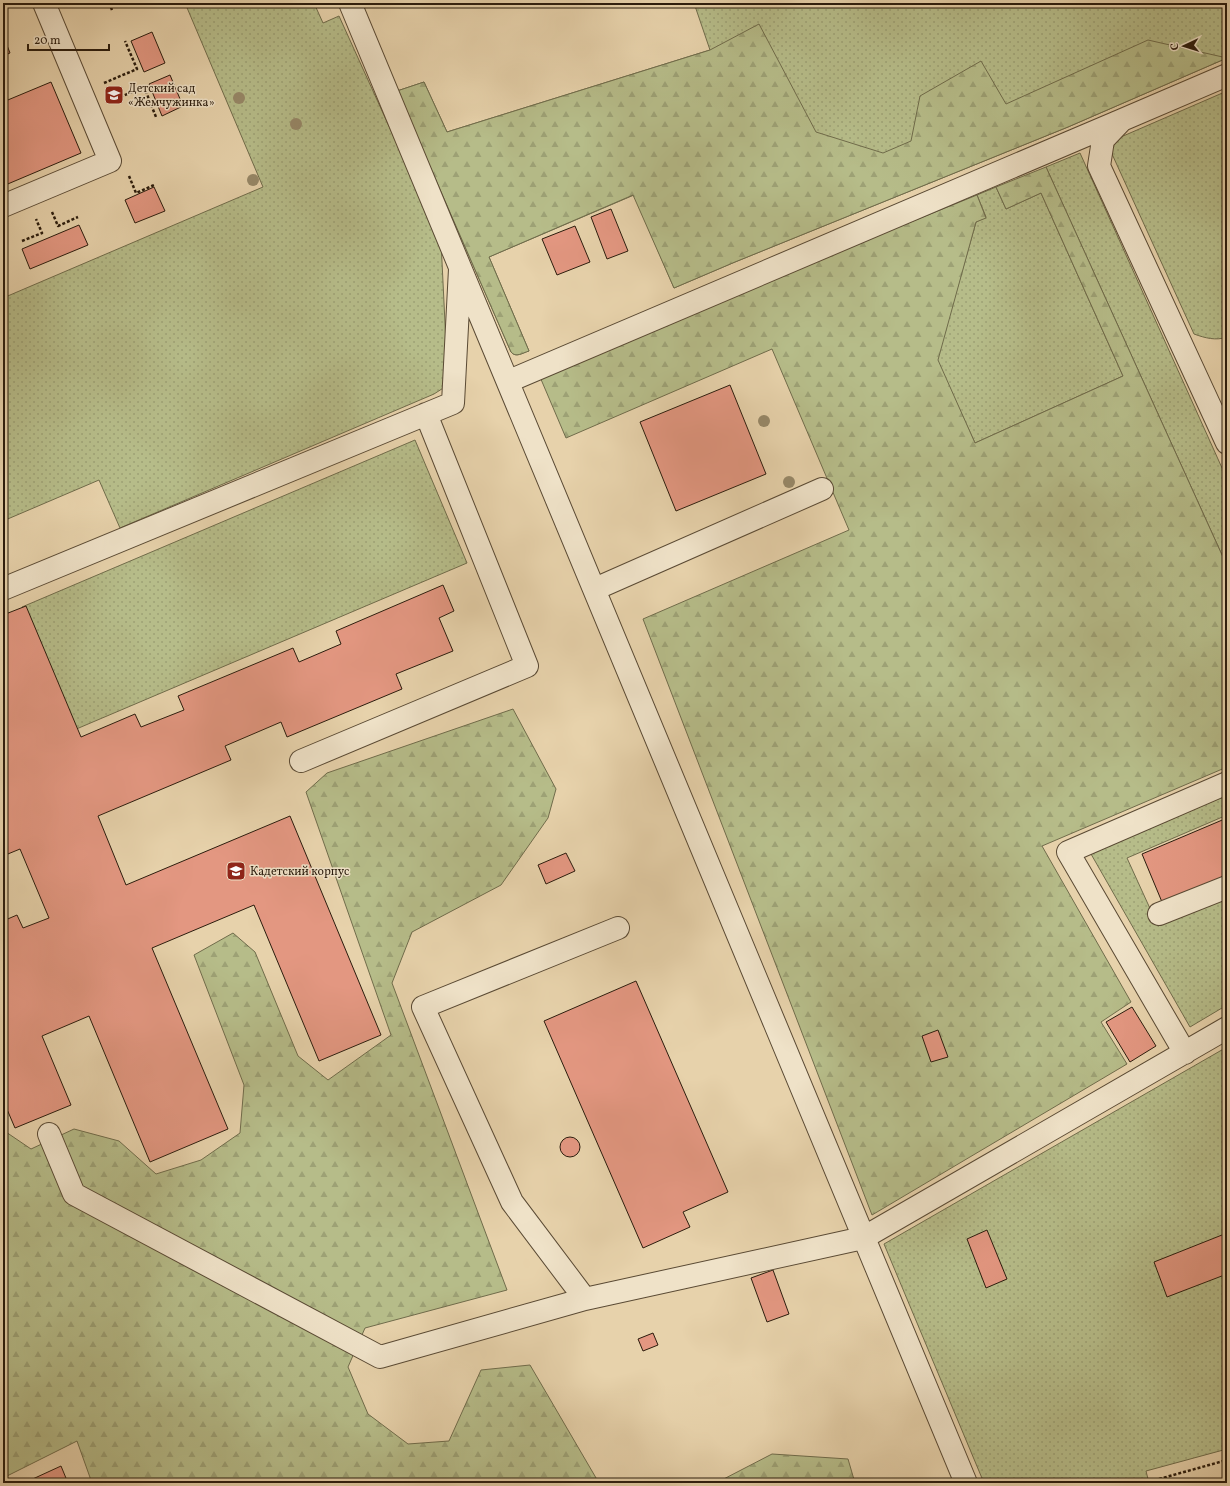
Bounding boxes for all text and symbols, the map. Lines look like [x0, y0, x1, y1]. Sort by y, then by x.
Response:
scale bar [28, 26, 109, 52]
north arrow [1164, 26, 1204, 66]
text: 20 m [34, 33, 61, 49]
text: С [1168, 43, 1183, 51]
place label: Детский сад «Жемчужинка» [128, 81, 215, 111]
school or university icon: Детский сад «Жемчужинка» [103, 84, 125, 106]
school or university icon: Кадетский корпус [225, 860, 247, 882]
place label: Кадетский корпус [250, 864, 349, 880]

